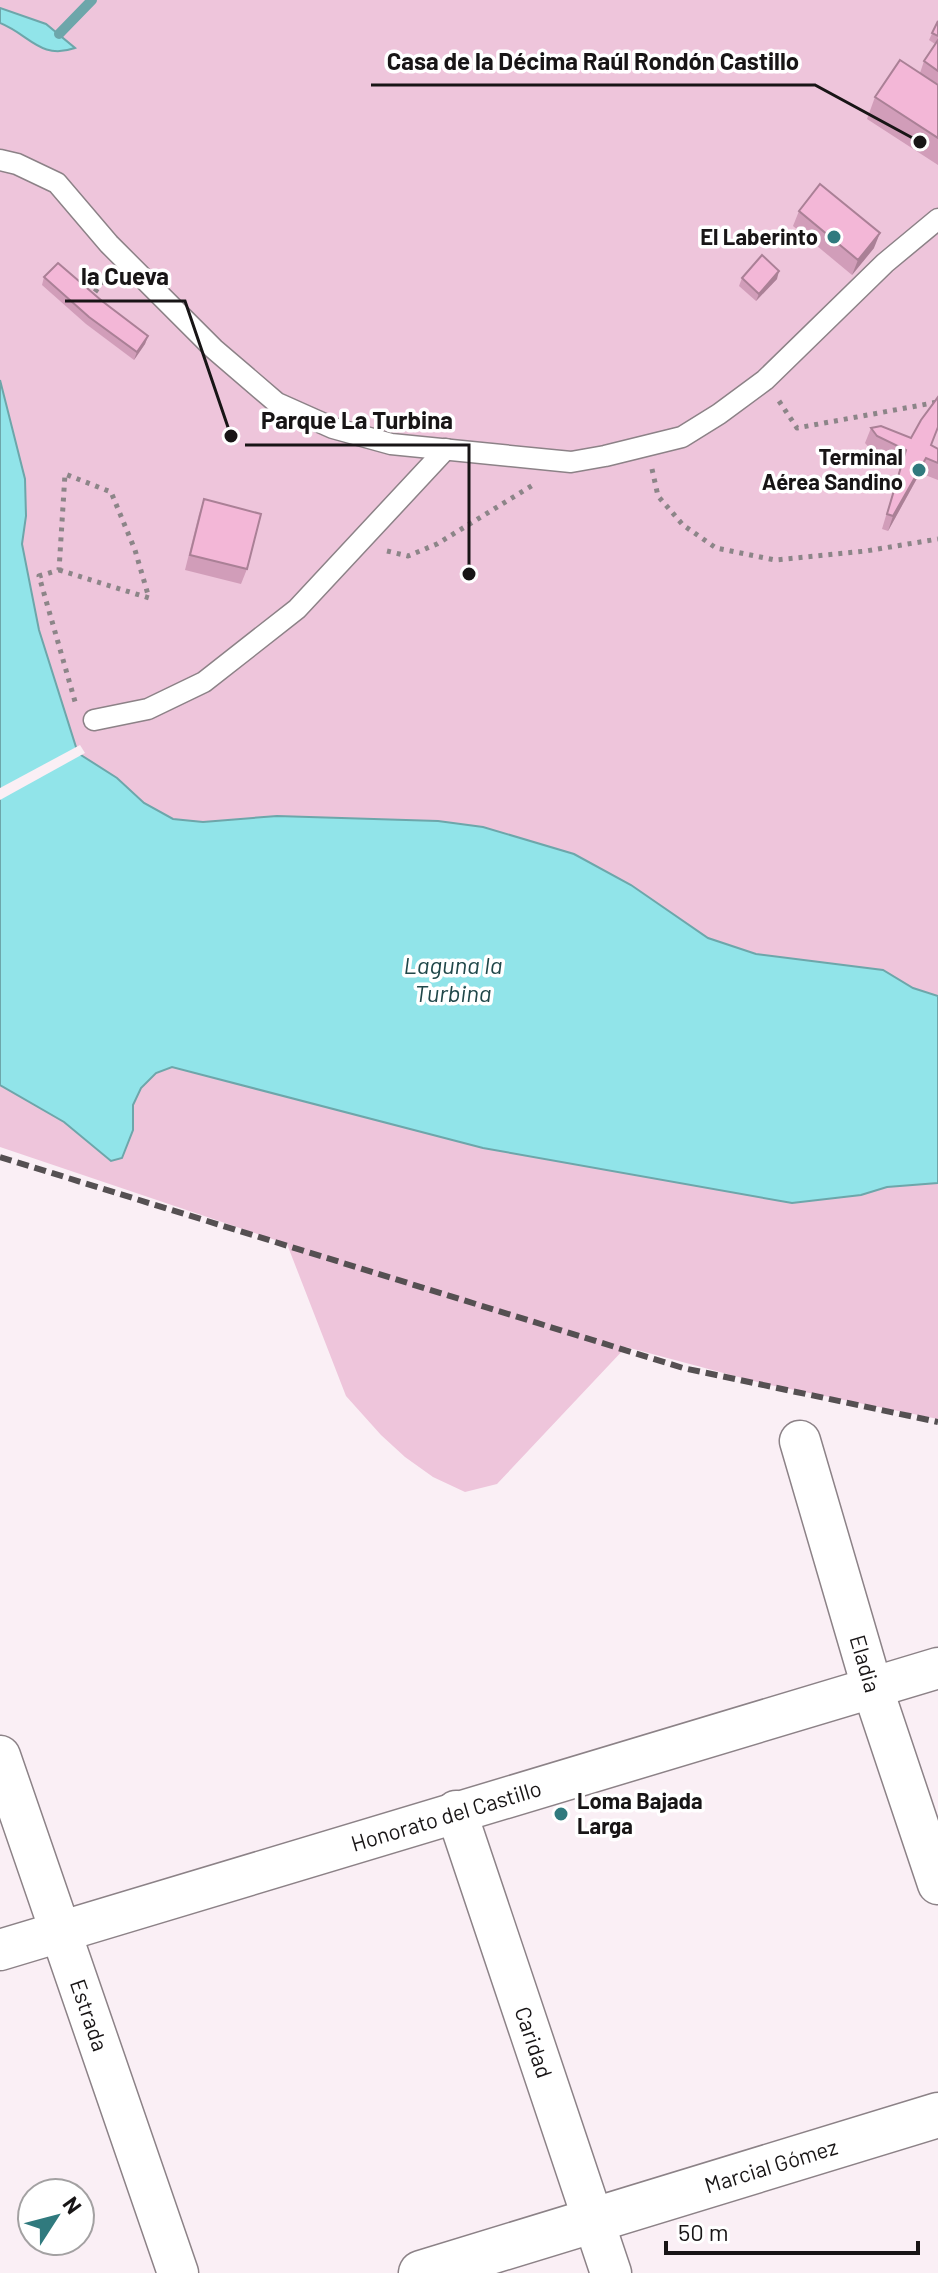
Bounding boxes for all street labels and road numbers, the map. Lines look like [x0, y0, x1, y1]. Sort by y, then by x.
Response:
street label: Eladia [845, 1632, 887, 1695]
street label: Honorato del Castillo [348, 1774, 544, 1856]
street label: Estrada [66, 1975, 115, 2054]
street label: Caridad [511, 2003, 559, 2081]
street label: Marcial Gómez [701, 2133, 840, 2198]

